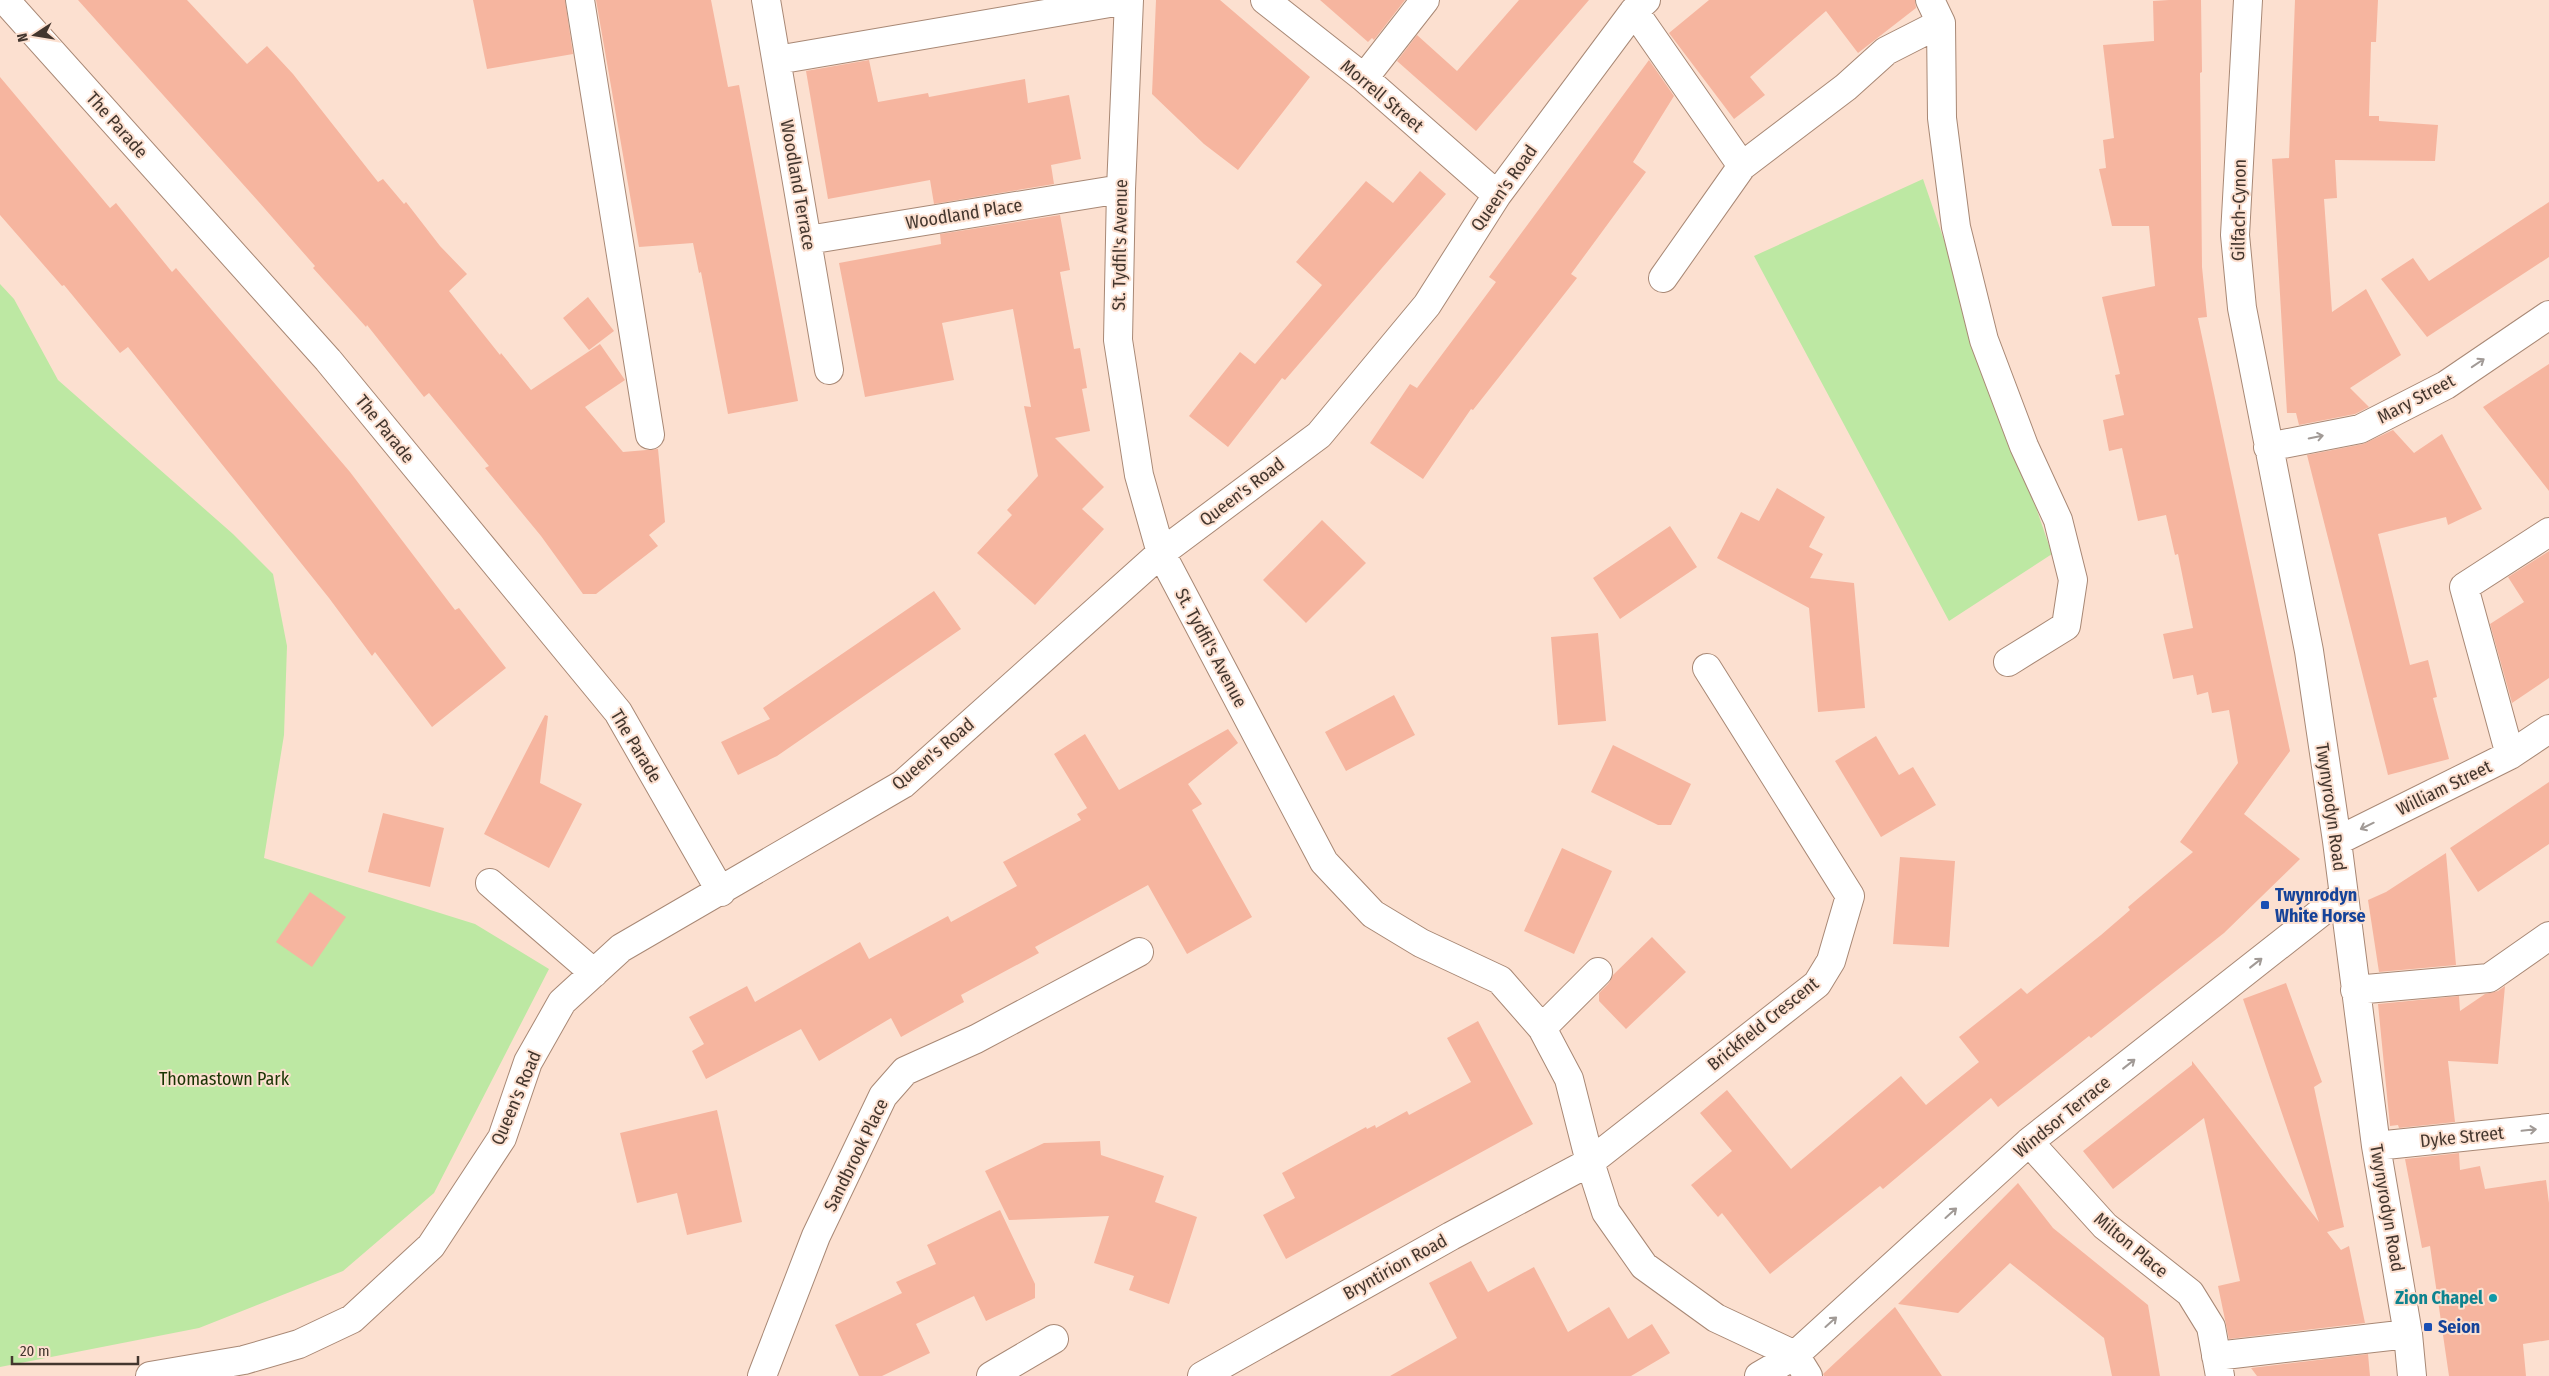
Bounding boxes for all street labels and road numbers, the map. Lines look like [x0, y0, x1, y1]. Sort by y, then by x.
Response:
street label: Morrell Street [1336, 55, 1428, 137]
street label: The Parade [82, 87, 152, 163]
street label: Woodland Terrace [776, 118, 820, 252]
street label: Queen's Road [1466, 141, 1542, 235]
street label: Gilfach-Cynon [2227, 159, 2251, 261]
street label: St. Tydfil's Avenue [1108, 179, 1132, 311]
street label: Woodland Place [904, 194, 1024, 234]
street label: Mary Street [2374, 369, 2459, 429]
street label: The Parade [351, 390, 419, 468]
street label: Queen's Road [1195, 453, 1289, 531]
street label: St. Tydfil's Avenue [1170, 585, 1252, 711]
street label: The Parade [606, 705, 666, 787]
street label: Queen's Road [887, 713, 979, 795]
street label: Twynyrodyn Road [2311, 742, 2351, 872]
street label: William Street [2393, 755, 2495, 821]
street label: Brickfield Crescent [1703, 972, 1823, 1075]
street label: Queen's Road [486, 1047, 546, 1149]
street label: Windsor Terrace [2009, 1071, 2115, 1163]
street label: Sandbrook Place [819, 1095, 893, 1215]
street label: Dyke Street [2419, 1122, 2505, 1152]
street label: Twynyrodyn Road [2365, 1143, 2409, 1273]
street label: Milton Place [2090, 1208, 2173, 1282]
street label: Bryntirion Road [1339, 1229, 1451, 1305]

